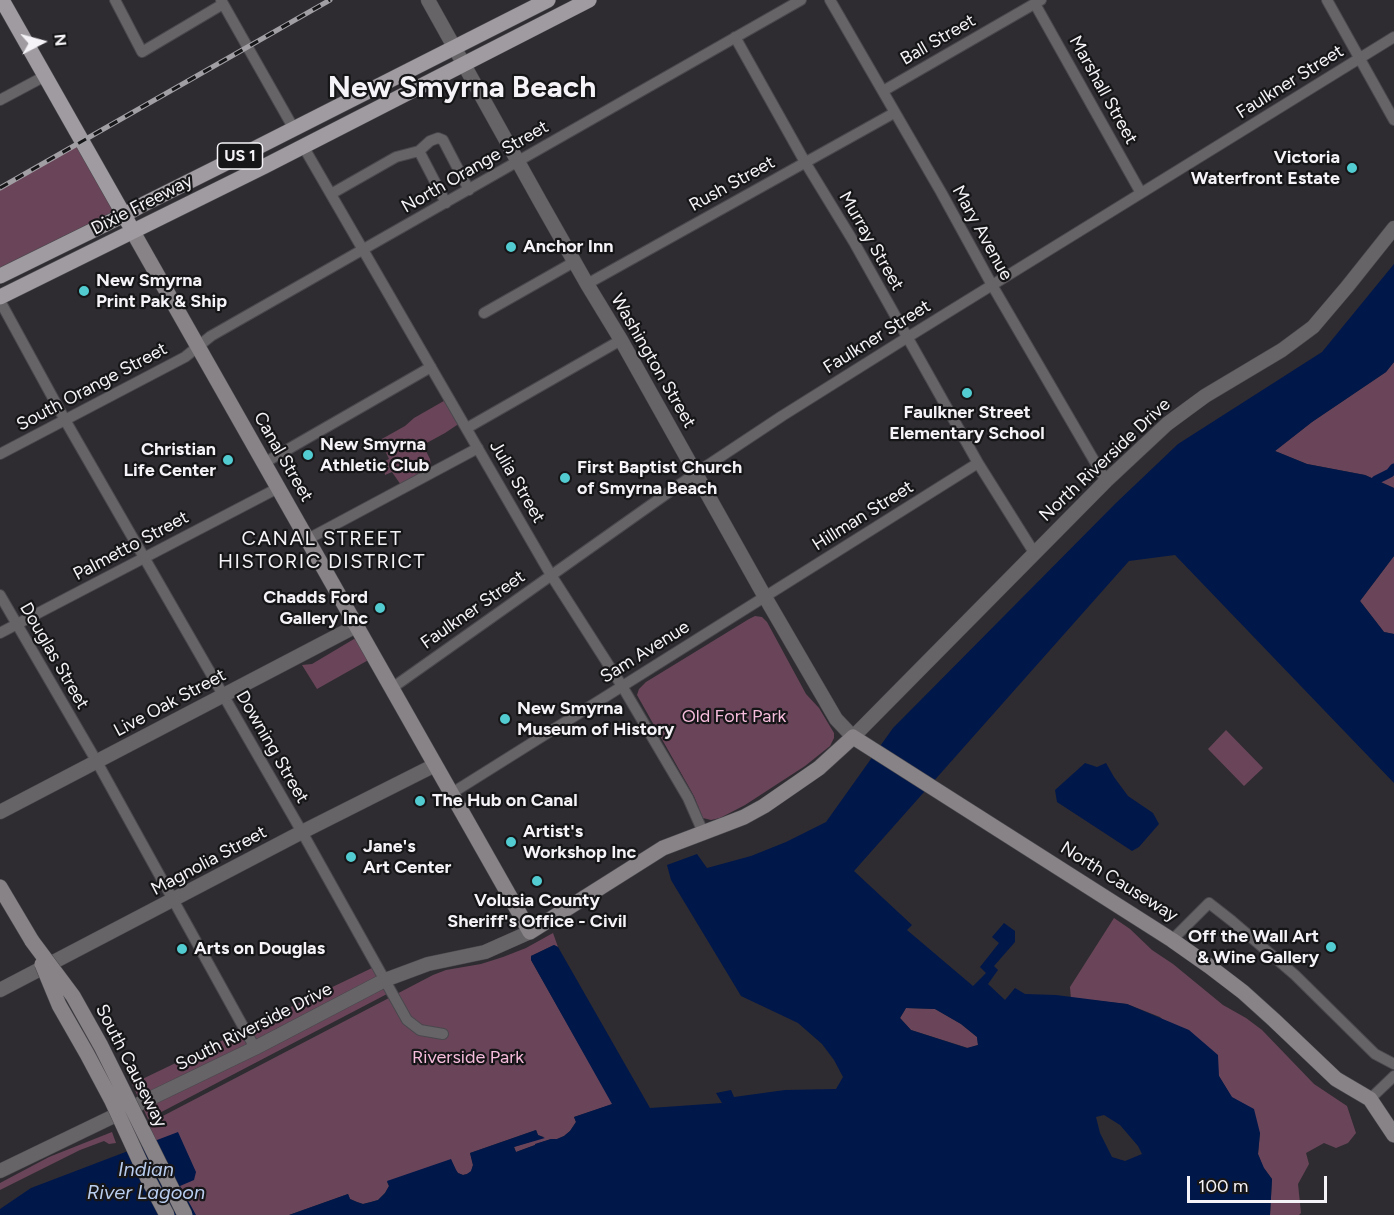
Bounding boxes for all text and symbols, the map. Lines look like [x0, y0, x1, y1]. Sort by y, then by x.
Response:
street label: Ball Street [897, 10, 979, 70]
north arrow [12, 12, 72, 72]
street label: Marshall Street [1064, 32, 1142, 148]
text: N [50, 33, 70, 47]
street label: Faulkner Street [1232, 40, 1348, 124]
district label: New Smyrna Beach [328, 70, 596, 106]
street label: North Orange Street [398, 116, 552, 218]
road number: US 1 [218, 143, 262, 169]
place label: Victoria Waterfront Estate [1191, 147, 1340, 190]
street label: Rush Street [685, 152, 779, 216]
marker: Victoria Waterfront Estate [1345, 161, 1359, 175]
street label: Dixie Freeway [88, 170, 196, 240]
street label: Mary Avenue [947, 182, 1017, 284]
street label: Murray Street [834, 188, 908, 294]
place label: Anchor Inn [523, 236, 613, 258]
marker: Anchor Inn [504, 240, 518, 254]
place label: New Smyrna Print Pak & Ship [96, 270, 227, 312]
marker: New Smyrna Print Pak & Ship [77, 284, 91, 298]
street label: Washington Street [606, 290, 700, 432]
street label: Faulkner Street [819, 295, 935, 379]
street label: South Orange Street [13, 338, 171, 436]
marker: Faulkner Street Elementary School [960, 386, 974, 400]
street label: North Riverside Drive [1035, 394, 1175, 526]
place label: Faulkner Street Elementary School [889, 402, 1045, 444]
street label: Canal Street [249, 408, 317, 506]
place label: New Smyrna Athletic Club [320, 434, 429, 476]
street label: Julia Street [485, 437, 549, 527]
place label: Christian Life Center [123, 439, 216, 482]
marker: New Smyrna Athletic Club [301, 448, 315, 462]
marker: Christian Life Center [221, 453, 235, 467]
place label: First Baptist Church of Smyrna Beach [577, 457, 742, 500]
marker: First Baptist Church of Smyrna Beach [558, 471, 572, 485]
street label: Hillman Street [809, 476, 917, 556]
street label: Palmetto Street [70, 507, 192, 585]
district label: CANAL STREET HISTORIC DISTRICT [218, 527, 426, 574]
street label: Faulkner Street [417, 566, 529, 654]
place label: Chadds Ford Gallery Inc [263, 587, 368, 630]
street label: Douglas Street [15, 599, 93, 713]
marker: Chadds Ford Gallery Inc [373, 601, 387, 615]
street label: Sam Avenue [597, 616, 693, 688]
street label: Live Oak Street [110, 664, 230, 742]
street label: Downing Street [231, 687, 313, 807]
place label: New Smyrna Museum of History [517, 698, 674, 740]
park label: Old Fort Park [682, 706, 786, 728]
marker: New Smyrna Museum of History [498, 712, 512, 726]
place label: The Hub on Canal [432, 790, 578, 812]
marker: The Hub on Canal [413, 794, 427, 808]
place label: Artist's Workshop Inc [523, 821, 636, 864]
street label: Magnolia Street [148, 822, 270, 900]
marker: Artist's Workshop Inc [504, 835, 518, 849]
place label: Jane's Art Center [363, 836, 451, 878]
street label: North Causeway [1056, 837, 1182, 927]
marker: Jane's Art Center [344, 850, 358, 864]
marker: Volusia County Sheriff's Office - Civil [530, 874, 544, 888]
place label: Volusia County Sheriff's Office - Civil [447, 890, 627, 932]
place label: Off the Wall Art & Wine Gallery [1188, 926, 1319, 968]
place label: Arts on Douglas [194, 938, 325, 960]
marker: Off the Wall Art & Wine Gallery [1324, 940, 1338, 954]
marker: Arts on Douglas [175, 942, 189, 956]
street label: South Riverside Drive [172, 978, 336, 1076]
street label: South Causeway [91, 1001, 171, 1131]
park label: Riverside Park [412, 1047, 524, 1069]
water label: Indian River Lagoon [87, 1158, 205, 1205]
scale bar [1190, 1164, 1330, 1202]
text: 100 m [1198, 1175, 1248, 1197]

